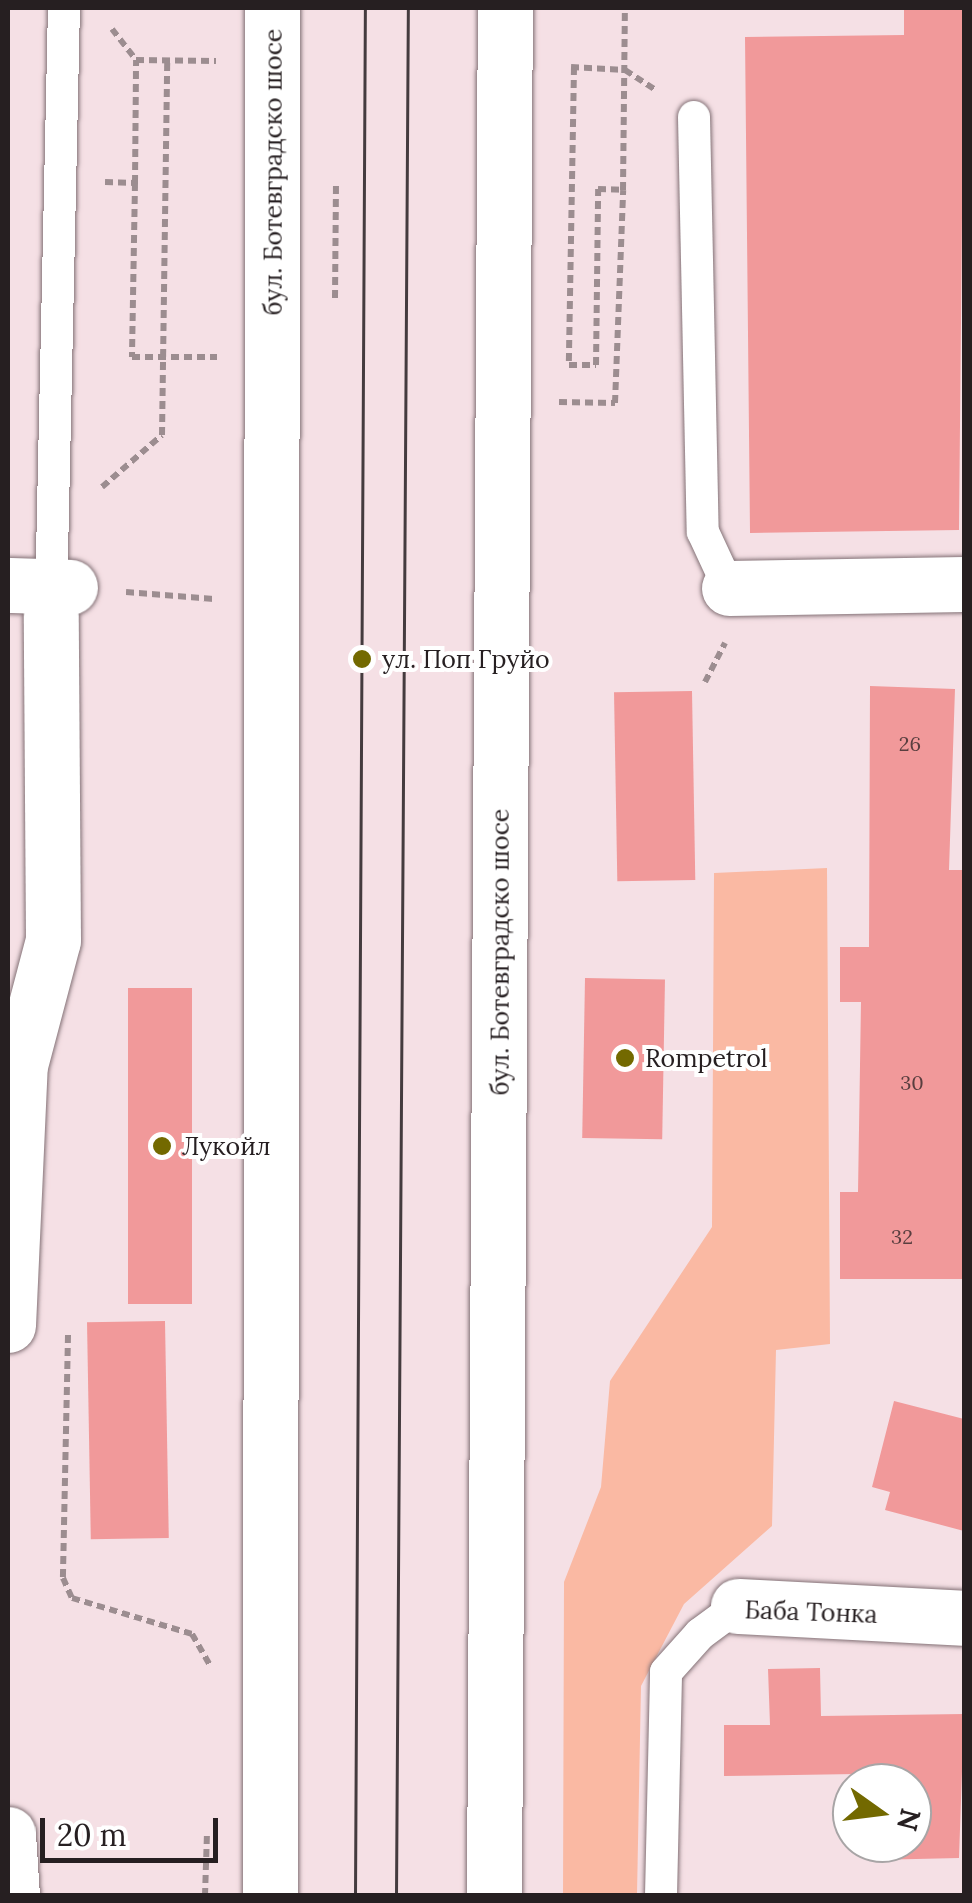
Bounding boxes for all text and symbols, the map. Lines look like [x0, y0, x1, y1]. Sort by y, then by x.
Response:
street label: бул. Ботевградско шосе [258, 29, 288, 315]
place label: ул. Поп Груйо [382, 644, 550, 674]
marker: ул. Поп Груйо [351, 648, 373, 670]
house number: 26 [899, 731, 921, 755]
street label: бул. Ботевградско шосе [485, 809, 515, 1095]
place label: Rompetrol [645, 1043, 768, 1073]
marker: Rompetrol [614, 1047, 636, 1069]
house number: 30 [900, 1070, 924, 1094]
place label: Лукойл [182, 1131, 271, 1161]
marker: Лукойл [151, 1135, 173, 1157]
house number: 32 [891, 1224, 913, 1248]
street label: Баба Тонка [744, 1595, 878, 1629]
north arrow [832, 1763, 932, 1863]
scale bar [45, 1798, 222, 1860]
text: N [889, 1805, 929, 1835]
text: 20 m [57, 1816, 126, 1854]

